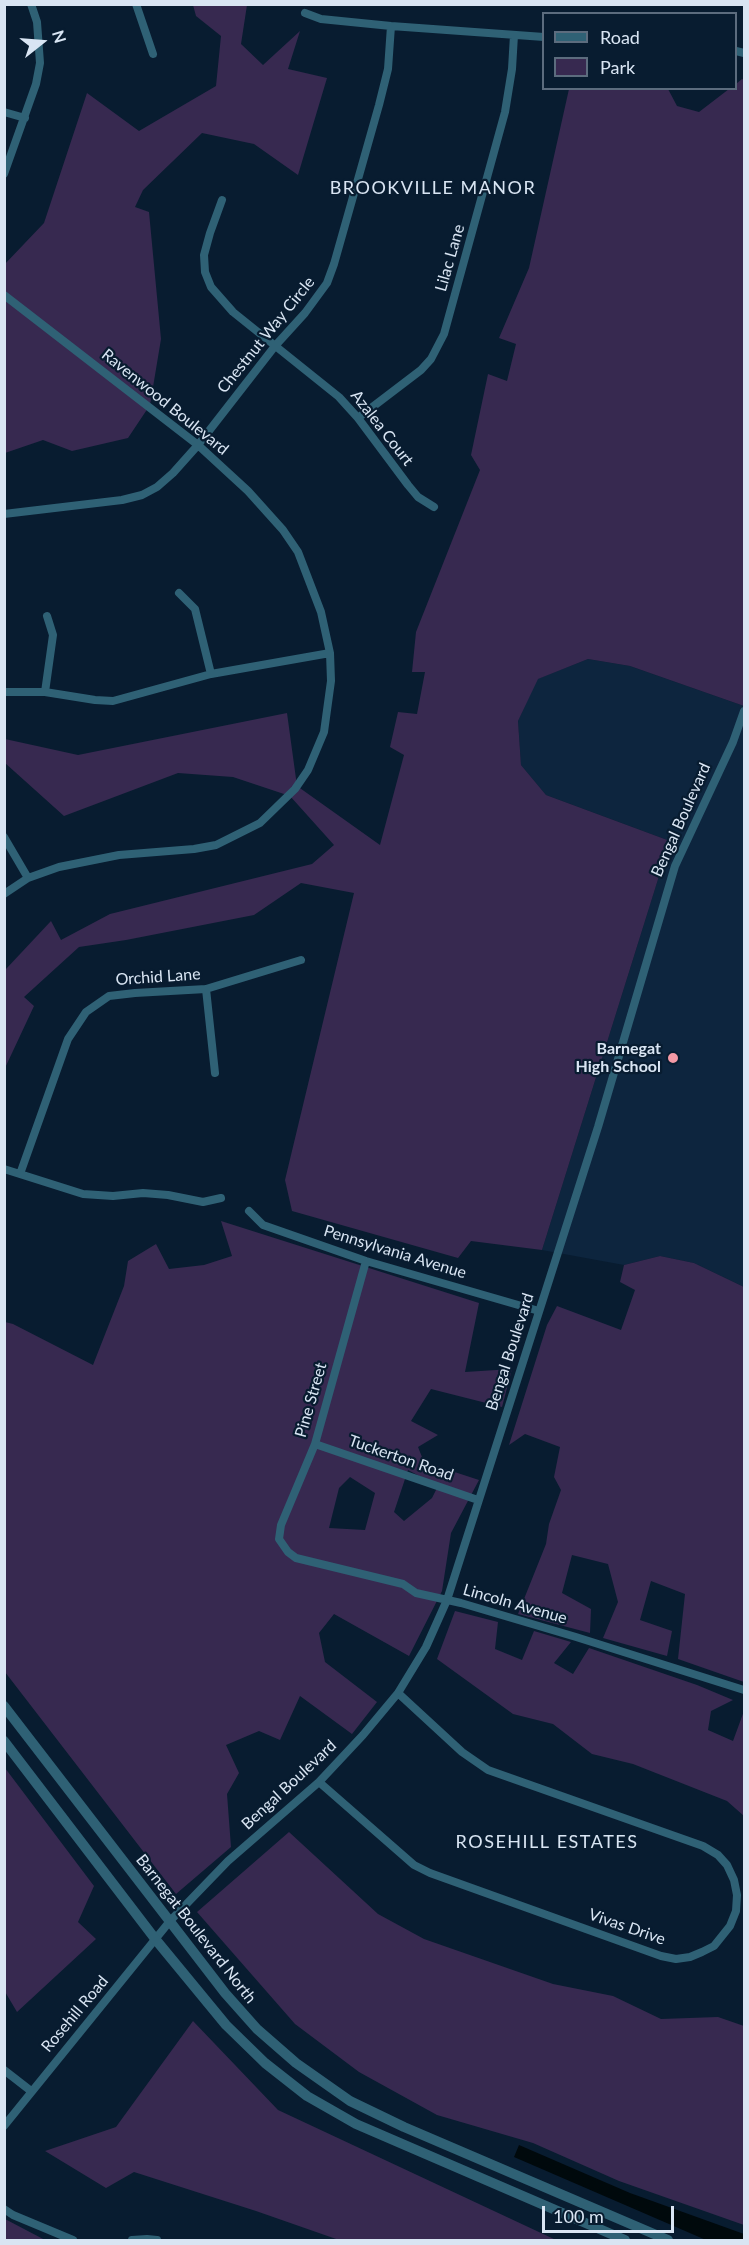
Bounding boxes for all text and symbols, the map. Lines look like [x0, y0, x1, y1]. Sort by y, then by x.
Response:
north arrow [12, 12, 72, 72]
legend [542, 12, 737, 90]
text: Road [600, 26, 640, 48]
text: N [49, 28, 71, 45]
text: Park [600, 56, 635, 78]
district label: BROOKVILLE MANOR [330, 177, 536, 199]
street label: Lilac Lane [431, 222, 469, 294]
street label: Chestnut Way Circle [213, 273, 319, 397]
street label: Ravenwood Boulevard [98, 345, 232, 459]
street label: Azalea Court [347, 386, 417, 470]
street label: Bengal Boulevard [647, 760, 715, 880]
street label: Orchid Lane [115, 964, 201, 990]
place label: Barnegat High School [576, 1039, 661, 1077]
marker: Barnegat High School [666, 1051, 680, 1065]
street label: Pennsylvania Avenue [321, 1221, 469, 1283]
street label: Bengal Boulevard [482, 1291, 538, 1413]
street label: Pine Street [291, 1360, 331, 1440]
street label: Tuckerton Road [346, 1431, 456, 1485]
street label: Lincoln Avenue [461, 1580, 569, 1628]
street label: Bengal Boulevard [238, 1736, 340, 1834]
district label: ROSEHILL ESTATES [456, 1831, 638, 1853]
street label: Barnegat Boulevard North [132, 1851, 260, 2007]
street label: Vivas Drive [586, 1905, 668, 1949]
street label: Rosehill Road [37, 1972, 113, 2056]
scale bar [545, 2194, 677, 2232]
text: 100 m [553, 2205, 604, 2227]

